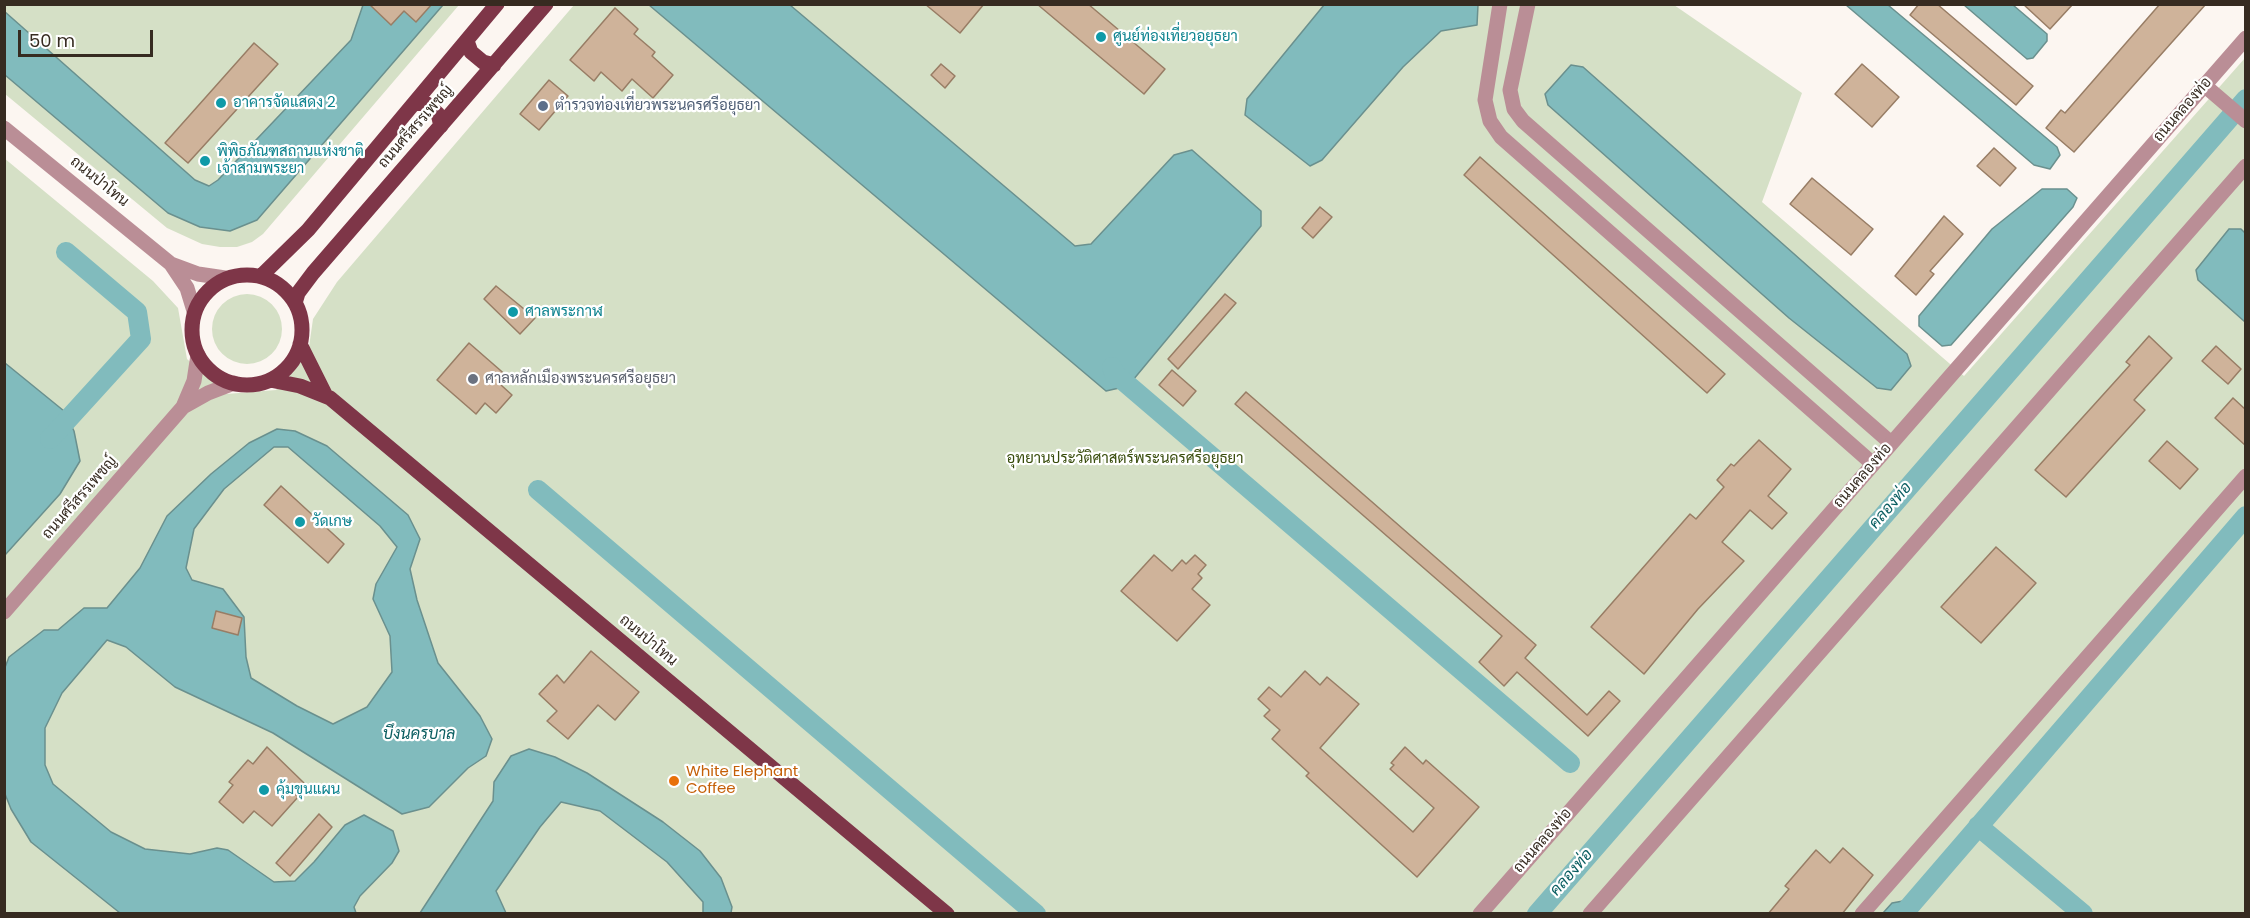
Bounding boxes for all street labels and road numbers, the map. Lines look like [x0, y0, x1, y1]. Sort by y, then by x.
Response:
street label: ถนนคลองท่อ [2150, 74, 2216, 146]
street label: ถนนศรีสรรเพชญ์ [375, 82, 457, 172]
street label: ถนนป่าโทน [66, 153, 132, 211]
street label: ถนนคลองท่อ [1830, 440, 1896, 512]
street label: ถนนศรีสรรเพชญ์ [39, 453, 121, 543]
street label: ถนนป่าโทน [615, 612, 681, 670]
street label: ถนนคลองท่อ [1510, 805, 1576, 877]

